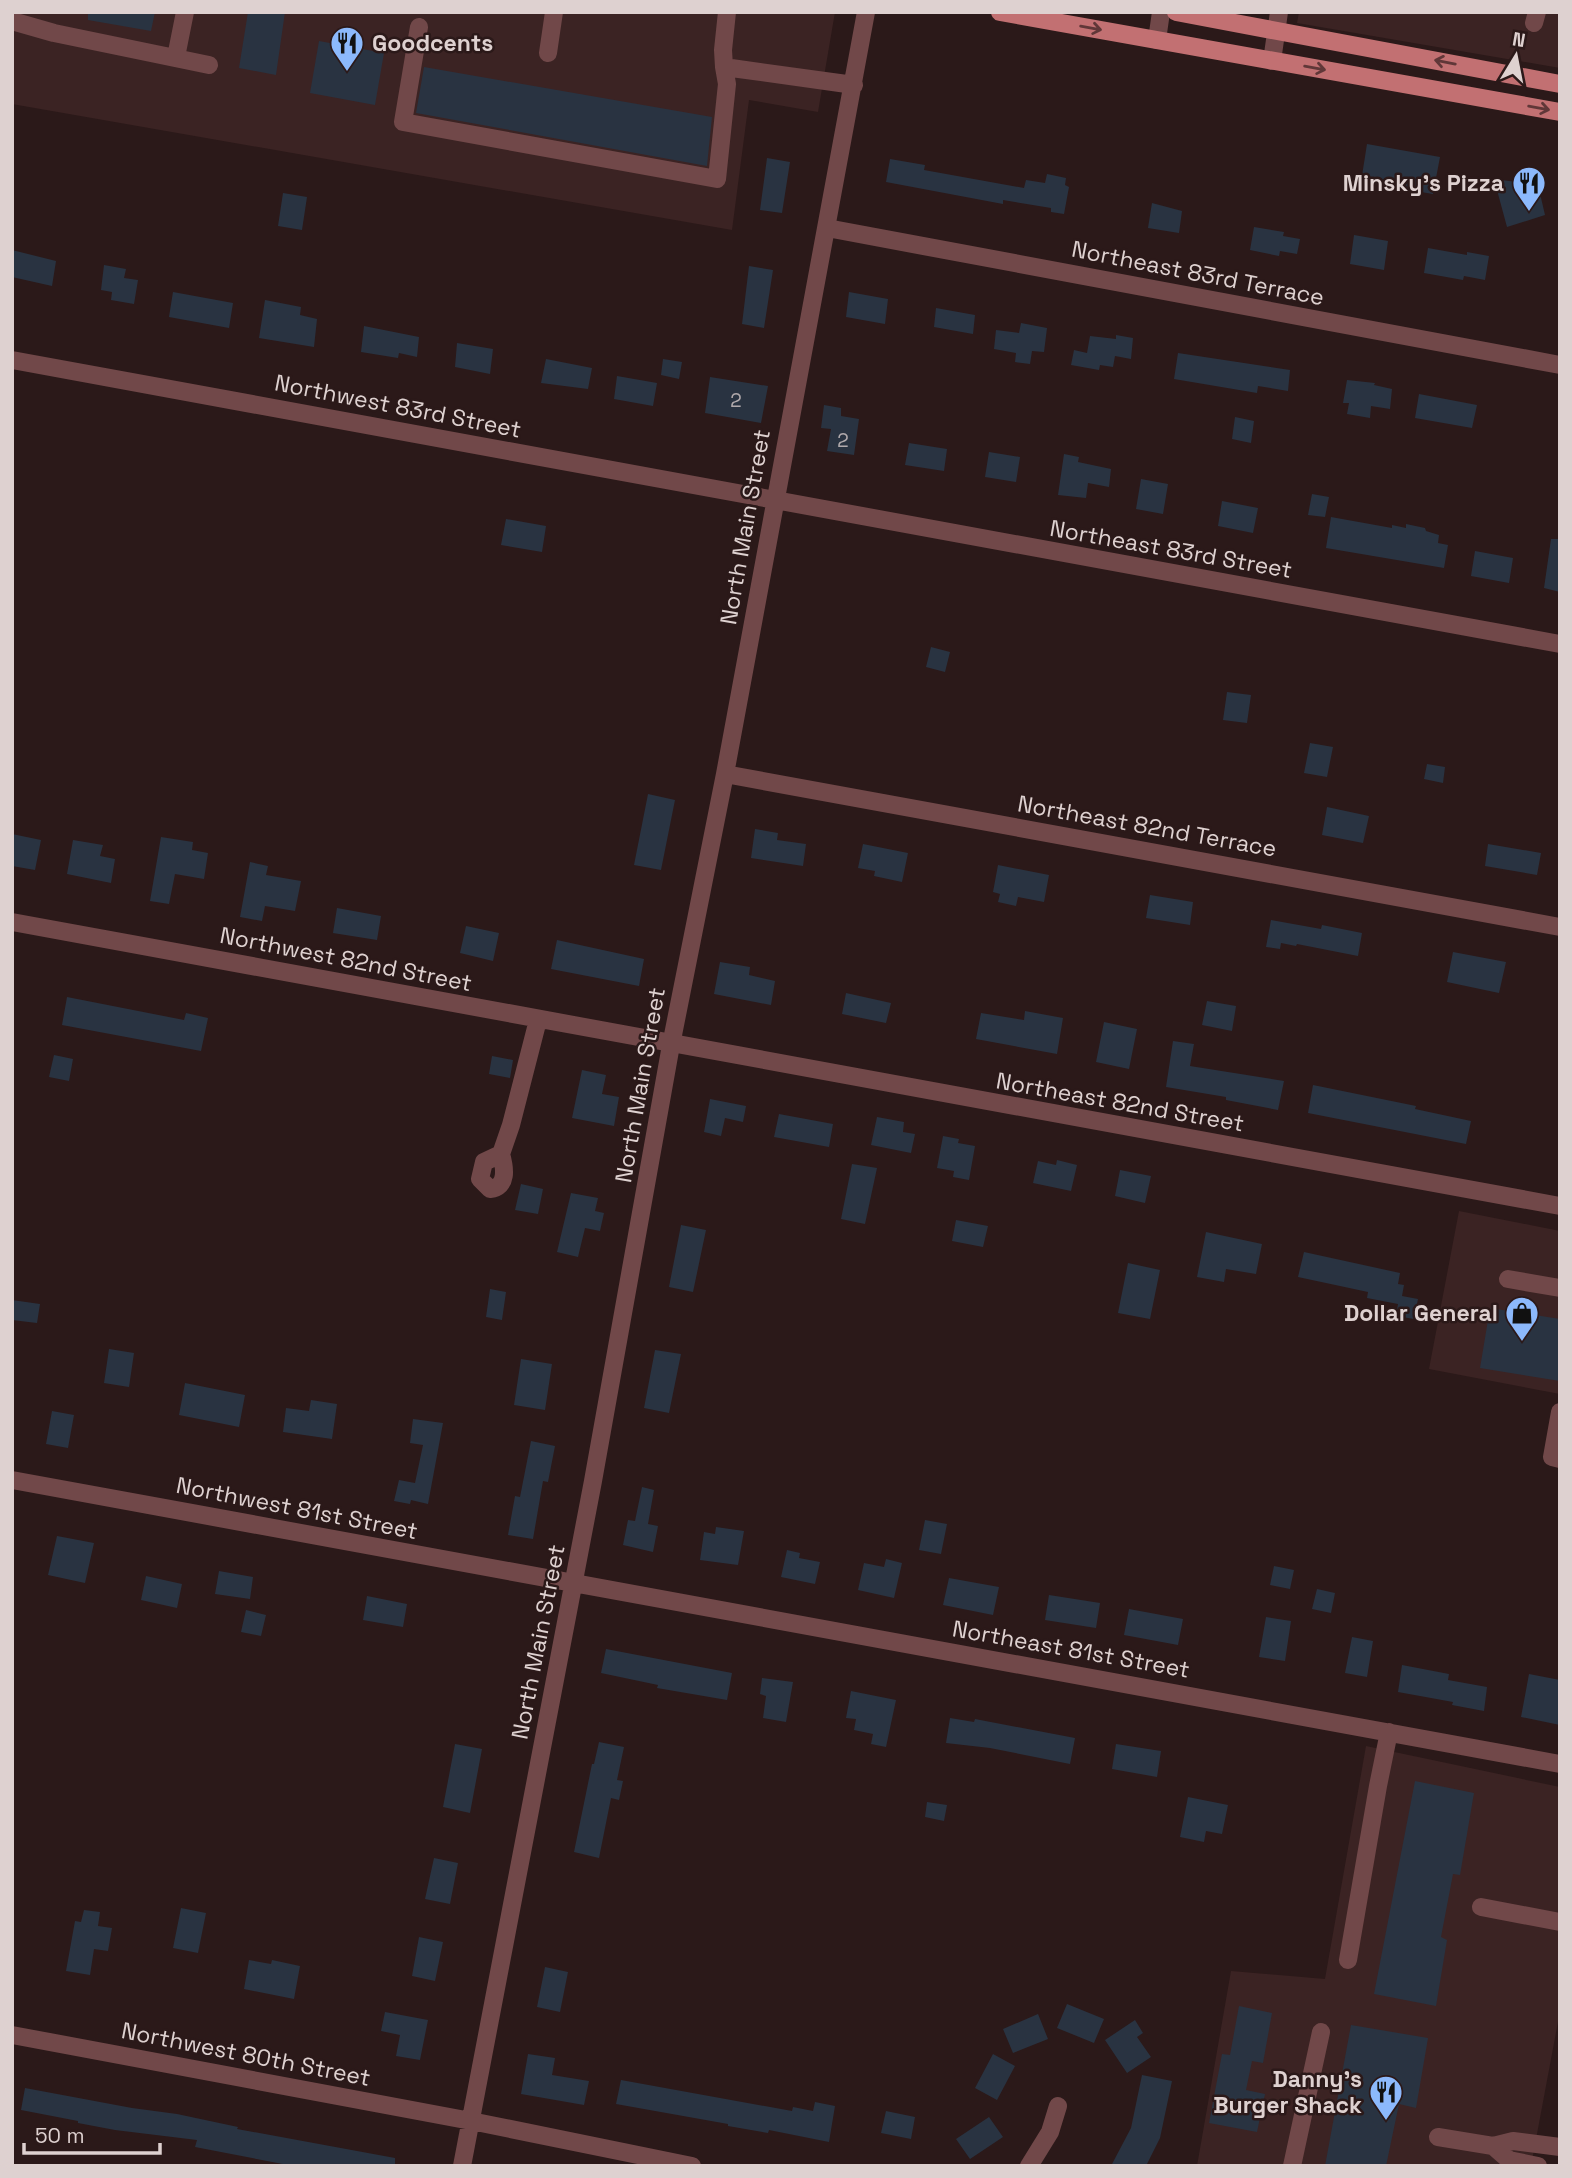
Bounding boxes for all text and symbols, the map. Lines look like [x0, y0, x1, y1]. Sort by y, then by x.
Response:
north arrow [1481, 21, 1551, 91]
one-way arrow [1079, 22, 1102, 36]
restaurant icon: Goodcents [328, 24, 366, 73]
text: N [1510, 26, 1527, 53]
place label: Goodcents [372, 28, 493, 58]
one-way arrow [1434, 54, 1457, 68]
one-way arrow [1303, 62, 1326, 75]
one-way arrow [1527, 102, 1550, 115]
restaurant icon: Minsky's Pizza [1510, 164, 1548, 213]
place label: Minsky's Pizza [1343, 168, 1504, 198]
street label: Northeast 83rd Terrace [1069, 234, 1327, 312]
street label: Northwest 83rd Street [272, 367, 524, 445]
house number: 2 [730, 388, 742, 413]
street label: North Main Street [713, 427, 777, 627]
house number: 2 [837, 428, 849, 453]
street label: Northeast 83rd Street [1048, 513, 1294, 585]
street label: Northeast 82nd Terrace [1015, 788, 1279, 864]
street label: Northwest 82nd Street [217, 920, 475, 998]
street label: North Main Street [608, 985, 672, 1185]
street label: Northeast 82nd Street [994, 1065, 1246, 1139]
shop icon: Dollar General [1503, 1294, 1541, 1343]
place label: Dollar General [1344, 1298, 1498, 1328]
street label: Northwest 81st Street [174, 1470, 420, 1546]
street label: North Main Street [504, 1542, 572, 1742]
street label: Northeast 81st Street [950, 1613, 1192, 1685]
street label: Northwest 80th Street [119, 2015, 373, 2093]
place label: Danny's Burger Shack [1213, 2064, 1362, 2120]
restaurant icon: Danny's Burger Shack [1367, 2073, 1405, 2122]
scale bar [24, 2112, 161, 2156]
text: 50 m [35, 2122, 85, 2149]

